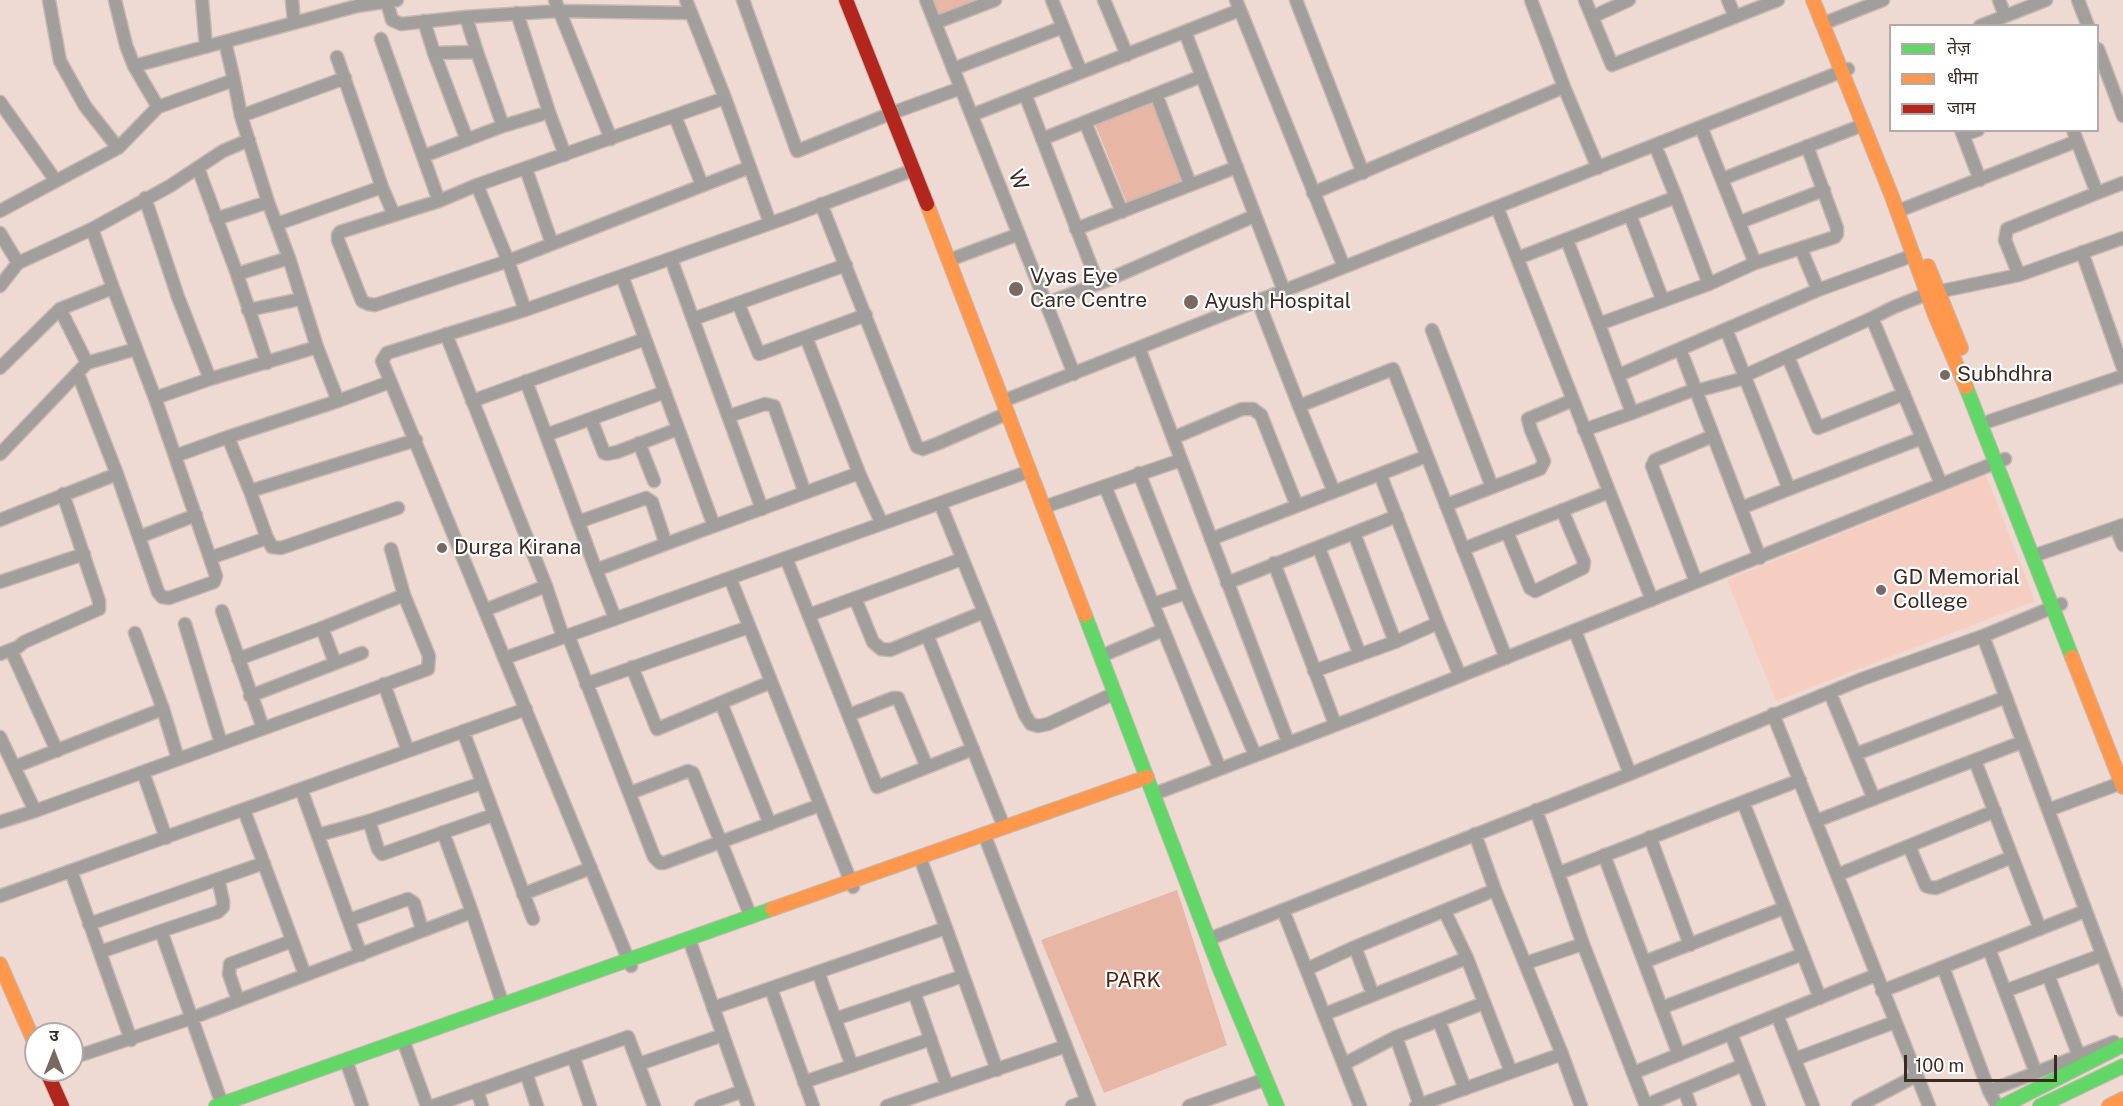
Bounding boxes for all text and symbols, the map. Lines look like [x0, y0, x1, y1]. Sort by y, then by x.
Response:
legend [1889, 24, 2099, 132]
text: तेज़ [1947, 37, 1971, 58]
text: धीमा [1947, 67, 1978, 88]
text: जाम [1947, 97, 1976, 118]
street label: W [1003, 166, 1033, 194]
place label: Vyas Eye Care Centre [1030, 264, 1147, 314]
marker: Vyas Eye Care Centre [1007, 280, 1025, 298]
place label: Ayush Hospital [1204, 289, 1351, 315]
marker: Ayush Hospital [1182, 293, 1200, 311]
place label: Subhdhra [1957, 362, 2052, 388]
marker: Subhdhra [1938, 368, 1952, 382]
place label: Durga Kirana [454, 535, 581, 561]
marker: Durga Kirana [435, 541, 449, 555]
place label: GD Memorial College [1893, 565, 2020, 615]
marker: GD Memorial College [1874, 583, 1888, 597]
park label: PARK [1105, 968, 1161, 994]
north arrow [24, 1022, 84, 1082]
text: उ [49, 1026, 59, 1045]
scale bar [1907, 1043, 2060, 1081]
text: 100 m [1915, 1055, 1964, 1076]

